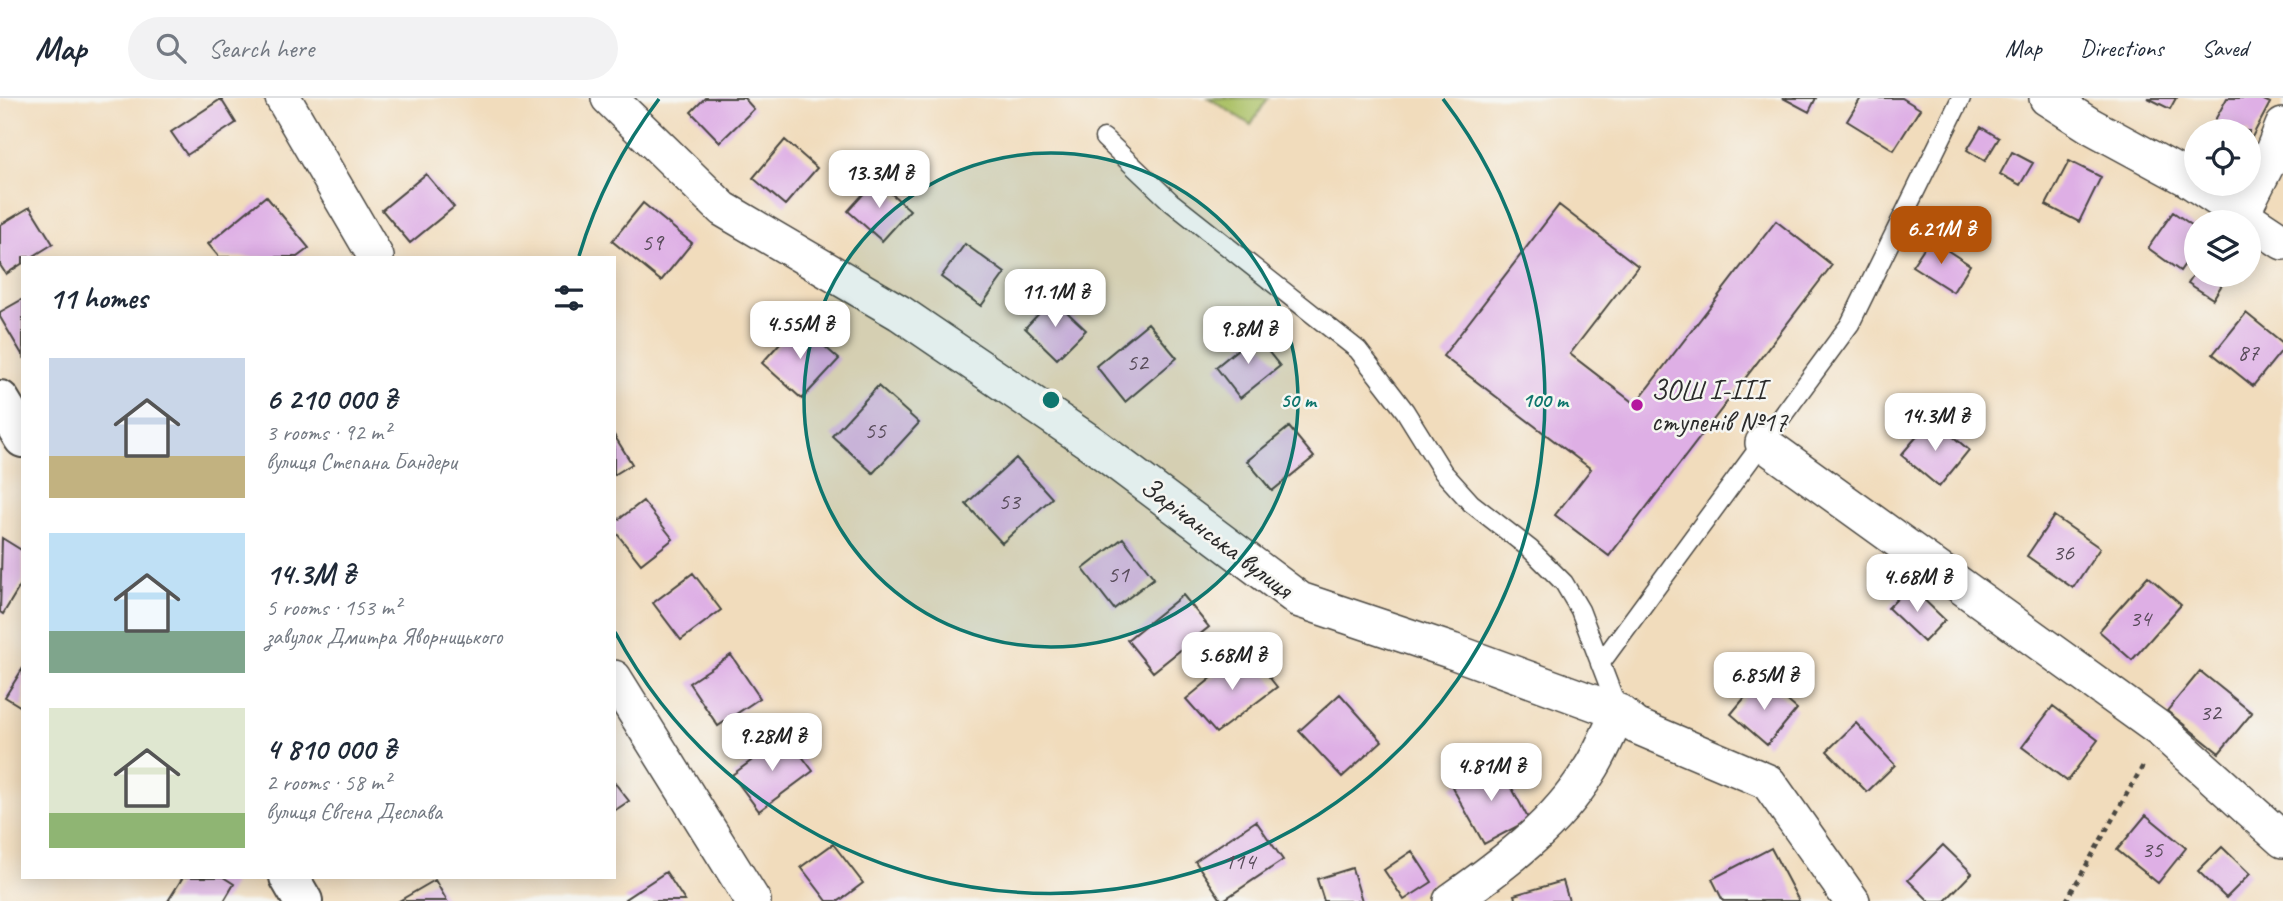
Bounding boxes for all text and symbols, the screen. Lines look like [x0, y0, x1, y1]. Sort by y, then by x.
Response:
search box [128, 17, 618, 80]
text: Map [35, 27, 86, 69]
icon: search [152, 29, 190, 67]
text: Search here [208, 32, 314, 65]
text: Map [2005, 33, 2042, 63]
text: Directions [2080, 33, 2163, 63]
text: Saved [2201, 33, 2248, 63]
map controls [2184, 119, 2261, 287]
button: locate [2184, 119, 2261, 196]
pin: 13.3M ₴ [814, 150, 944, 210]
text: 13.3M ₴ [845, 158, 913, 187]
pin: 6.21M ₴ [1876, 206, 2006, 266]
button: layers [2184, 210, 2261, 287]
text: 6.21M ₴ [1907, 214, 1975, 243]
house number: 59 [641, 227, 665, 257]
pin: 11.1M ₴ [990, 270, 1120, 329]
text: 11.1M ₴ [1021, 277, 1089, 306]
text: 11 homes [49, 279, 147, 317]
icon: filters [550, 279, 588, 317]
pin: 4.55M ₴ [735, 302, 865, 361]
pin: 9.8M ₴ [1191, 306, 1305, 366]
text: 4.55M ₴ [766, 309, 834, 338]
text: 9.8M ₴ [1219, 314, 1277, 343]
house number: 87 [2237, 337, 2260, 367]
house number: 52 [1126, 347, 1150, 377]
place label: ЗОШ І-ІІІ ступенів №17 [1651, 372, 1789, 439]
text: 6 210 000 ₴ [266, 380, 397, 418]
icon: home [105, 386, 189, 470]
text: 50 m [1280, 387, 1318, 413]
text: 100 m [1522, 387, 1570, 413]
centre of rings [1039, 388, 1063, 412]
pin: 14.3M ₴ [1870, 394, 2000, 453]
marker: ЗОШ І-ІІІ ступенів №17 [1629, 397, 1645, 413]
text: 14.3M ₴ [1901, 401, 1969, 430]
house number: 55 [864, 415, 887, 445]
text: 3 rooms · 92 m² [266, 418, 390, 447]
text: вулиця Степана Бандери [266, 447, 457, 476]
street label: Зарічанська вулиця [1134, 468, 1302, 607]
house number: 53 [998, 486, 1022, 516]
house number: 36 [2052, 537, 2075, 567]
pin: 4.68M ₴ [1852, 554, 1982, 614]
text: 14.3M ₴ [266, 555, 355, 593]
house number: 51 [1107, 559, 1130, 589]
icon: home [105, 561, 189, 645]
text: 4.68M ₴ [1883, 562, 1951, 591]
text: 5 rooms · 153 m² [266, 593, 401, 622]
house number: 34 [2129, 603, 2153, 633]
text: завулок Дмитра Яворницького [266, 622, 502, 651]
pin: 5.68M ₴ [1167, 632, 1297, 692]
text: 5.68M ₴ [1198, 640, 1266, 669]
pin: 6.85M ₴ [1699, 652, 1829, 712]
text: 6.85M ₴ [1730, 660, 1798, 689]
house number: 32 [2199, 697, 2223, 727]
pin: 9.28M ₴ [707, 714, 837, 773]
text: 9.28M ₴ [738, 721, 806, 750]
text: 4 810 000 ₴ [266, 730, 396, 768]
icon: home [105, 736, 189, 820]
pin: 4.81M ₴ [1426, 744, 1556, 803]
text: 4.81M ₴ [1457, 751, 1525, 780]
text: 2 rooms · 58 m² [266, 768, 390, 797]
text: вулиця Євгена Деслава [266, 797, 442, 826]
house number: 35 [2141, 834, 2164, 864]
house number: 114 [1223, 846, 1257, 876]

